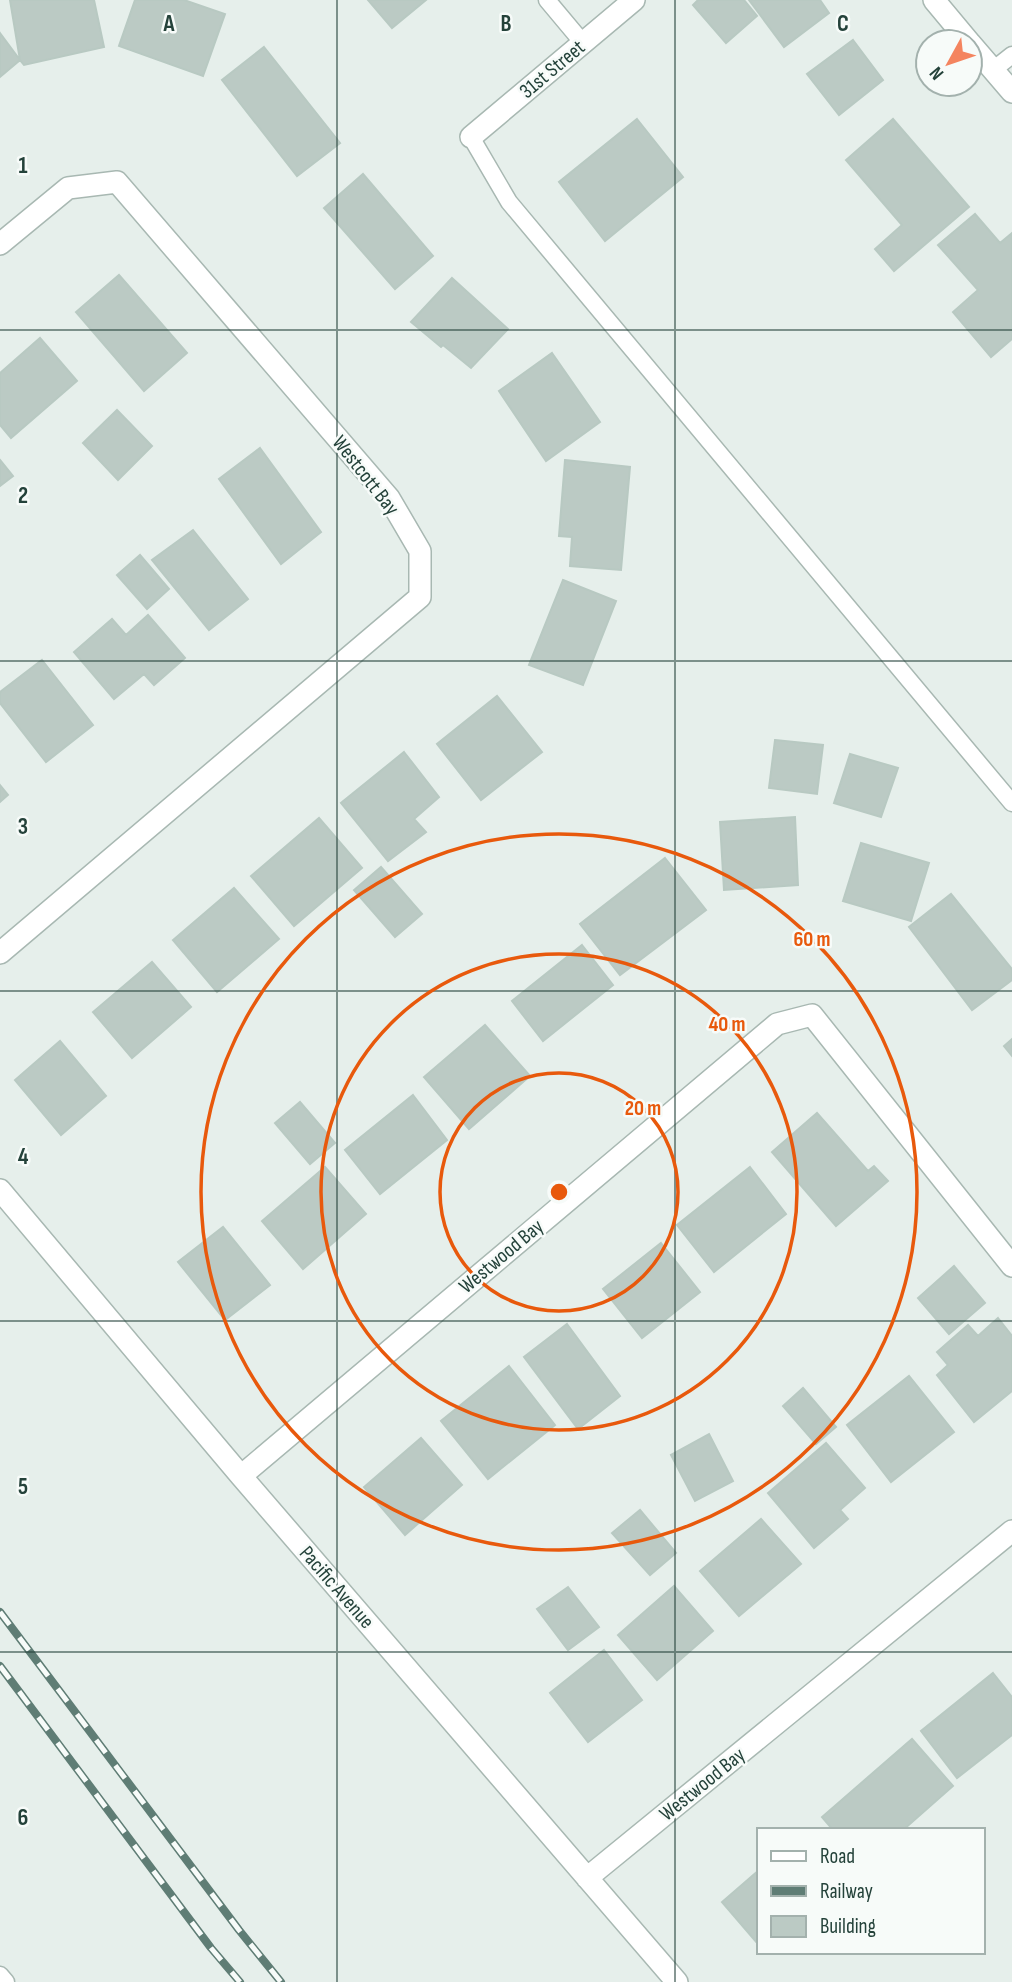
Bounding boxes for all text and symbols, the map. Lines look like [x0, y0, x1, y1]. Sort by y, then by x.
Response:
text: A [163, 10, 176, 38]
text: B [501, 10, 512, 38]
text: C [837, 10, 849, 38]
north arrow [914, 28, 984, 98]
street label: 31st Street [515, 35, 590, 104]
text: N [925, 62, 949, 84]
text: 1 [18, 152, 28, 180]
street label: Westcott Bay [327, 431, 404, 520]
text: 2 [18, 482, 28, 510]
text: 3 [18, 813, 28, 841]
text: 60 m [793, 927, 831, 952]
text: 40 m [709, 1012, 745, 1037]
text: 20 m [625, 1096, 661, 1121]
text: 4 [18, 1143, 29, 1171]
centre of rings [547, 1180, 571, 1204]
street label: Westwood Bay [454, 1214, 549, 1299]
text: 5 [18, 1473, 28, 1501]
street label: Pacific Avenue [294, 1541, 379, 1634]
street label: Westwood Bay [655, 1742, 750, 1826]
text: 6 [18, 1804, 28, 1832]
legend [757, 1828, 984, 1954]
text: Road [820, 1844, 855, 1869]
text: Railway [820, 1879, 873, 1904]
text: Building [820, 1914, 876, 1939]

